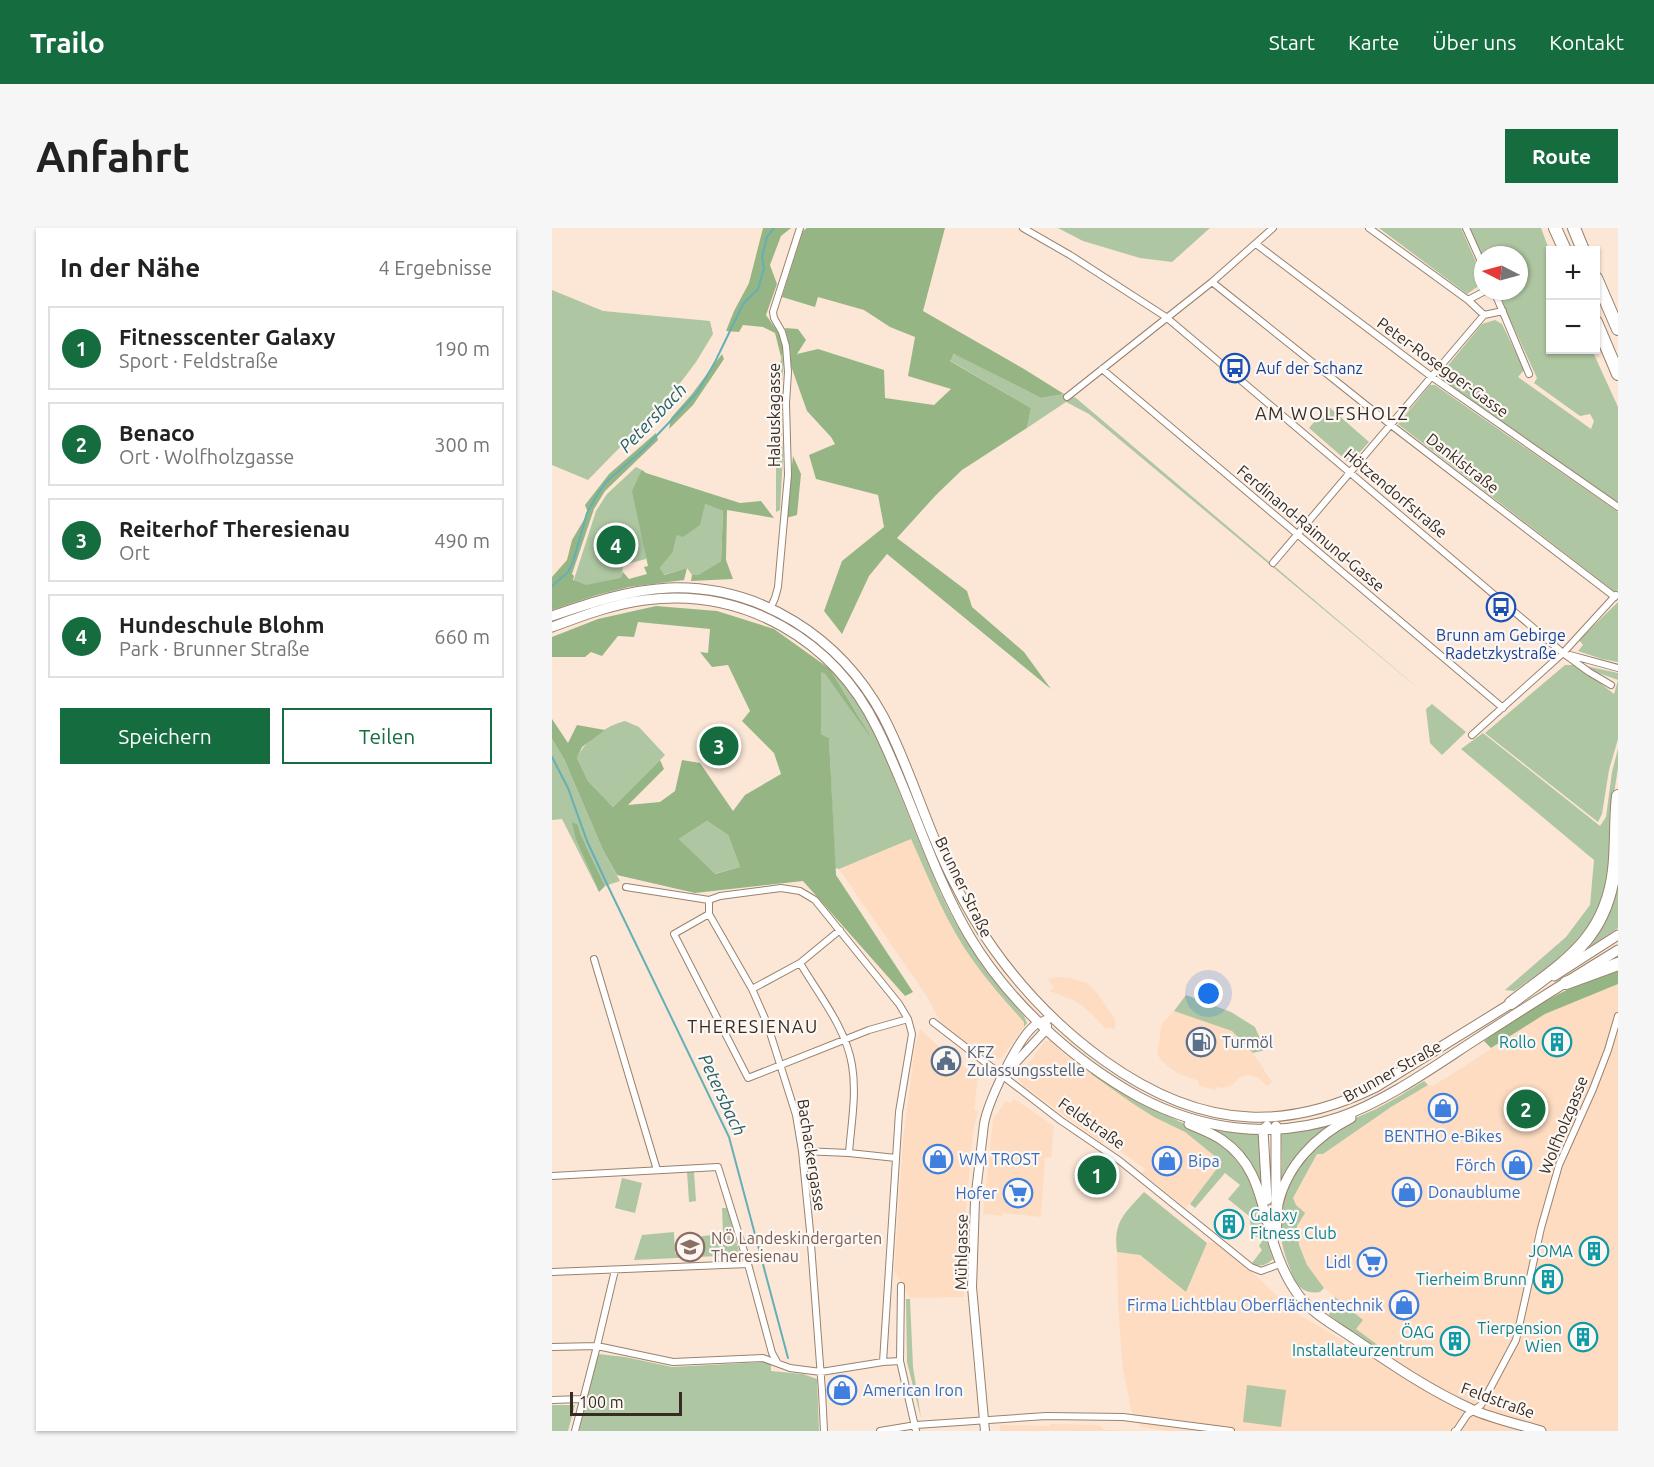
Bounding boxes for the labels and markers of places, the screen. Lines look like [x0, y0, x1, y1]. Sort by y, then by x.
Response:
bus stop icon: Auf der Schanz [1219, 352, 1251, 384]
place label: Auf der Schanz [1256, 359, 1363, 377]
pin: 4 [596, 522, 636, 568]
bus stop icon: Brunn am Gebirge Radetzkystraße [1485, 591, 1517, 623]
place label: Brunn am Gebirge Radetzkystraße [1436, 626, 1566, 662]
pin: 3 [700, 724, 738, 768]
fuel station icon: Turmöl [1185, 1026, 1217, 1058]
building icon: Rollo [1541, 1026, 1573, 1058]
place label: Turmöl [1222, 1033, 1273, 1051]
place label: Rollo [1499, 1033, 1536, 1051]
place label: KFZ Zulassungsstelle [967, 1043, 1085, 1079]
public building icon: KFZ Zulassungsstelle [930, 1045, 962, 1077]
pin: 2 [1506, 1086, 1546, 1132]
shop icon: BENTHO e-Bikes [1427, 1092, 1459, 1124]
place label: BENTHO e-Bikes [1384, 1127, 1502, 1145]
shop icon: WM TROST [922, 1143, 954, 1175]
shop icon: Bipa [1151, 1145, 1183, 1177]
shop icon: Förch [1501, 1149, 1533, 1181]
place label: WM TROST [959, 1150, 1040, 1168]
pin: 1 [1078, 1152, 1116, 1198]
place label: Bipa [1188, 1152, 1220, 1170]
place label: Förch [1456, 1156, 1496, 1174]
shop icon: Donaublume [1391, 1176, 1423, 1208]
supermarket icon: Hofer [1002, 1177, 1034, 1209]
place label: Donaublume [1428, 1183, 1520, 1201]
place label: Hofer [956, 1184, 997, 1202]
place label: Galaxy Fitness Club [1250, 1206, 1337, 1242]
building icon: Galaxy Fitness Club [1213, 1208, 1245, 1240]
place label: NÖ Landeskindergarten Theresienau [711, 1229, 882, 1265]
school or university icon: NÖ Landeskindergarten Theresienau [674, 1231, 706, 1263]
building icon: JOMA [1578, 1235, 1610, 1267]
place label: JOMA [1528, 1242, 1574, 1260]
supermarket icon: Lidl [1356, 1246, 1388, 1278]
place label: Lidl [1325, 1253, 1351, 1271]
building icon: Tierheim Brunn [1532, 1263, 1564, 1295]
place label: Tierheim Brunn [1416, 1270, 1527, 1288]
shop icon: Firma Lichtblau Oberflächentechnik [1388, 1289, 1420, 1321]
place label: Firma Lichtblau Oberflächentechnik [1127, 1296, 1383, 1314]
place label: Tierpension Wien [1477, 1319, 1562, 1355]
building icon: Tierpension Wien [1567, 1321, 1599, 1353]
place label: ÖAG Installateurzentrum [1292, 1323, 1434, 1359]
building icon: ÖAG Installateurzentrum [1439, 1325, 1471, 1357]
shop icon: American Iron [826, 1374, 858, 1406]
place label: American Iron [863, 1381, 963, 1399]

